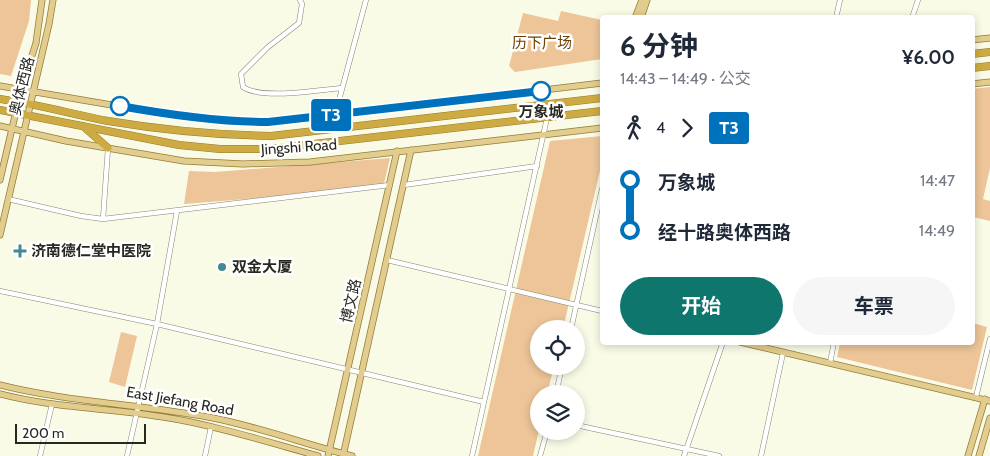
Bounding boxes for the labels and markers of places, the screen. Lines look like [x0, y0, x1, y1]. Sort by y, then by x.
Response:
marker: 万象城 [531, 81, 551, 101]
unlabelled marker [110, 96, 130, 116]
place label: 万象城 [518, 103, 564, 121]
place label: 济南德仁堂中医院 [31, 242, 151, 260]
marker: 济南德仁堂中医院 [13, 244, 27, 258]
place label: 双金大厦 [232, 258, 292, 276]
marker: 双金大厦 [216, 261, 228, 273]

